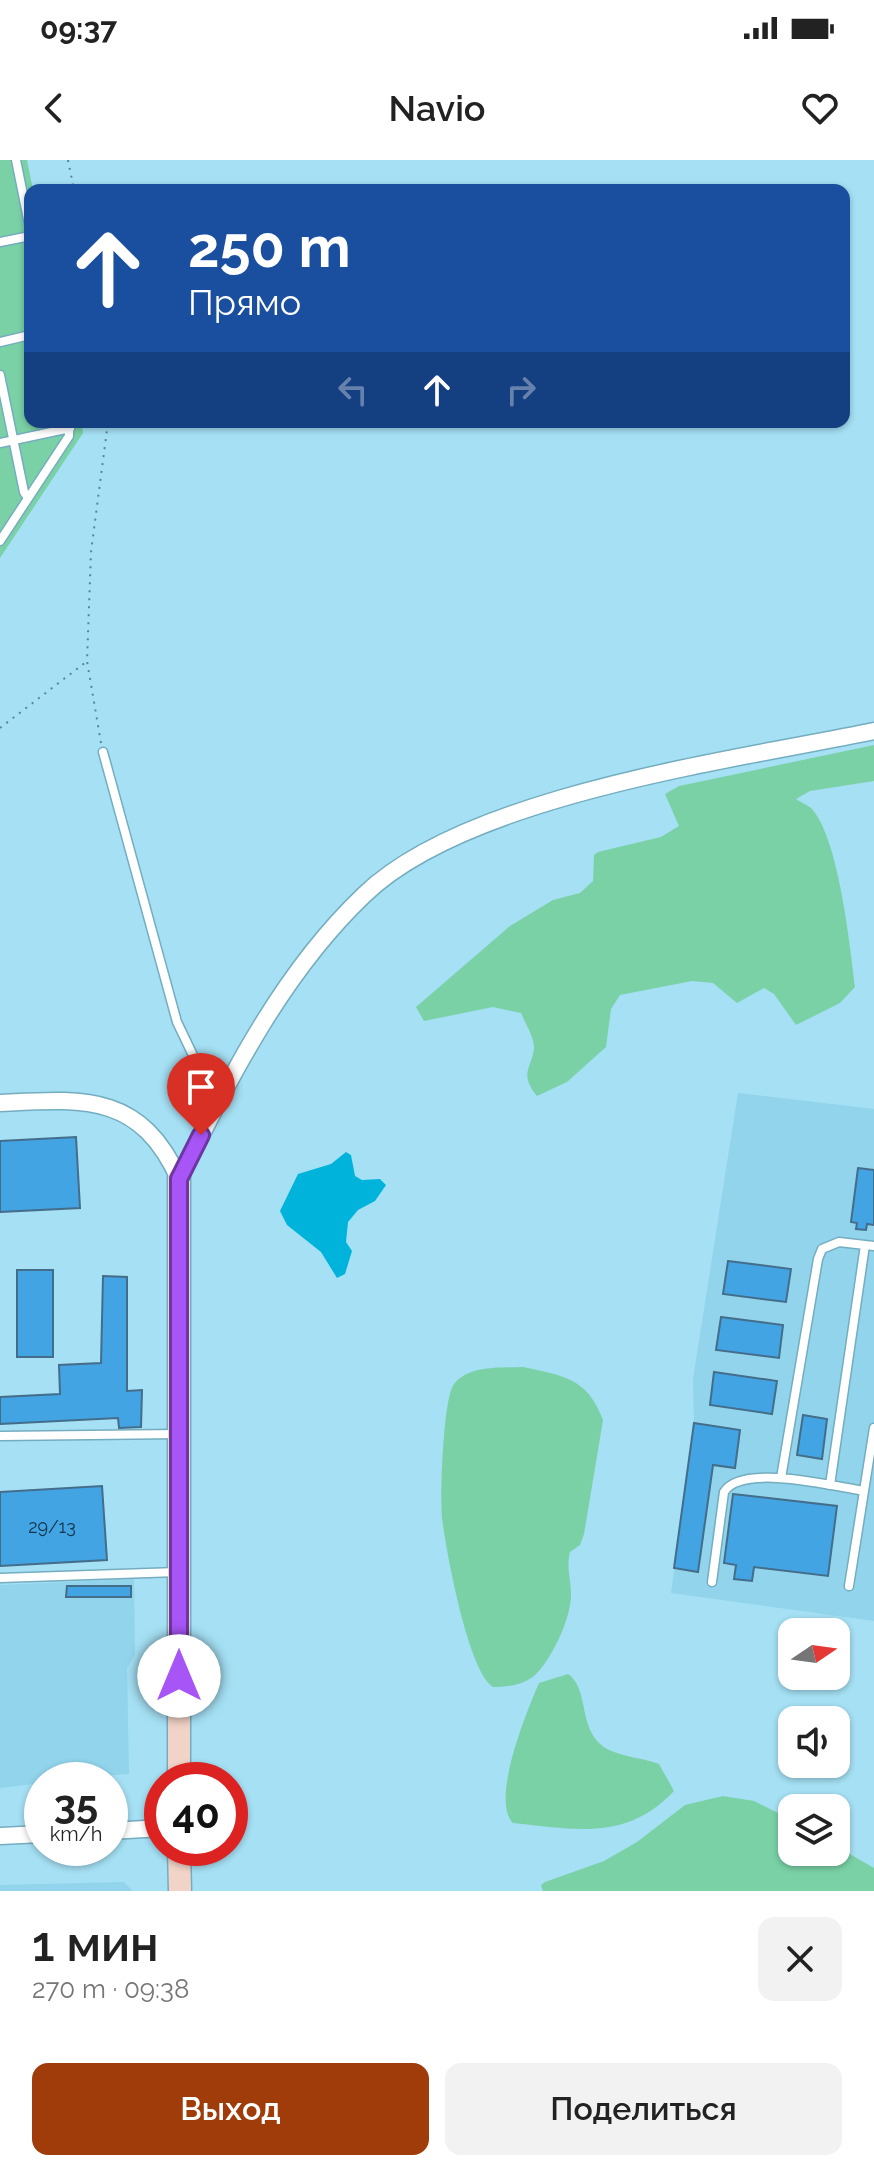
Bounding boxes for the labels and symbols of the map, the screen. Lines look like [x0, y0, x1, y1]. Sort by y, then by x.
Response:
pin [167, 1053, 235, 1135]
house number: 29/13 [28, 1516, 76, 1537]
north arrow [778, 1618, 850, 1690]
position arrow [137, 1634, 221, 1718]
speed limit sign: 40 [144, 1762, 248, 1866]

